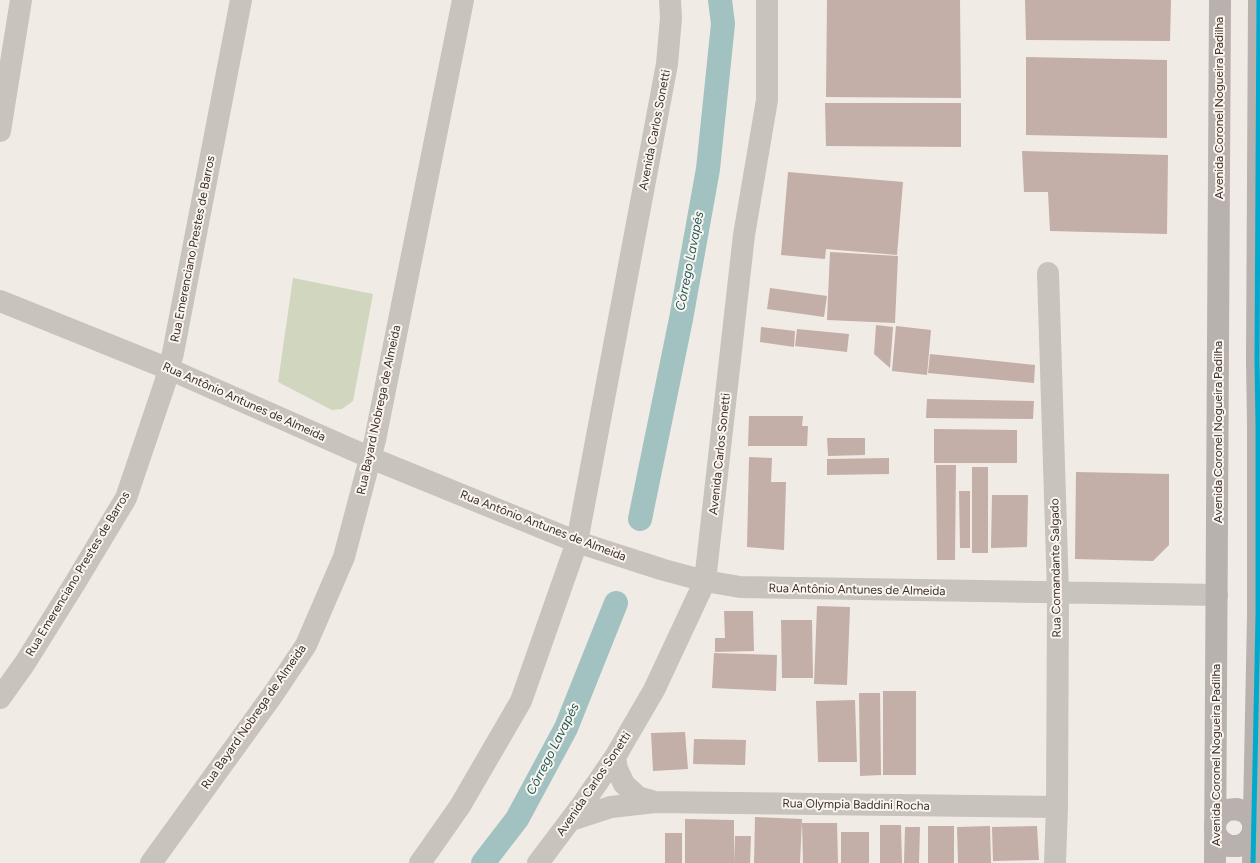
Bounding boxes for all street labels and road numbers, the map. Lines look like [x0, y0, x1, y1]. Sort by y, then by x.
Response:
street label: Avenida Coronel Nogueira Padilha [1212, 17, 1226, 199]
street label: Avenida Carlos Sonetti [636, 68, 674, 192]
street label: Rua Emerenciano Prestes de Barros [168, 154, 218, 344]
street label: Rua Bayard Nobrega de Almeida [354, 324, 404, 496]
street label: Avenida Coronel Nogueira Padilha [1211, 341, 1225, 523]
street label: Rua Antônio Antunes de Almeida [160, 359, 328, 445]
street label: Avenida Carlos Sonetti [706, 392, 734, 516]
street label: Rua Antônio Antunes de Almeida [458, 488, 628, 564]
street label: Rua Emerenciano Prestes de Barros [23, 489, 133, 659]
street label: Rua Comandante Salgado [1048, 498, 1064, 638]
street label: Rua Antônio Antunes de Almeida [768, 581, 946, 599]
street label: Rua Bayard Nobrega de Almeida [198, 642, 310, 792]
street label: Avenida Coronel Nogueira Padilha [1209, 664, 1223, 846]
street label: Avenida Carlos Sonetti [554, 729, 634, 839]
street label: Rua Olympia Baddini Rocha [782, 797, 930, 813]

